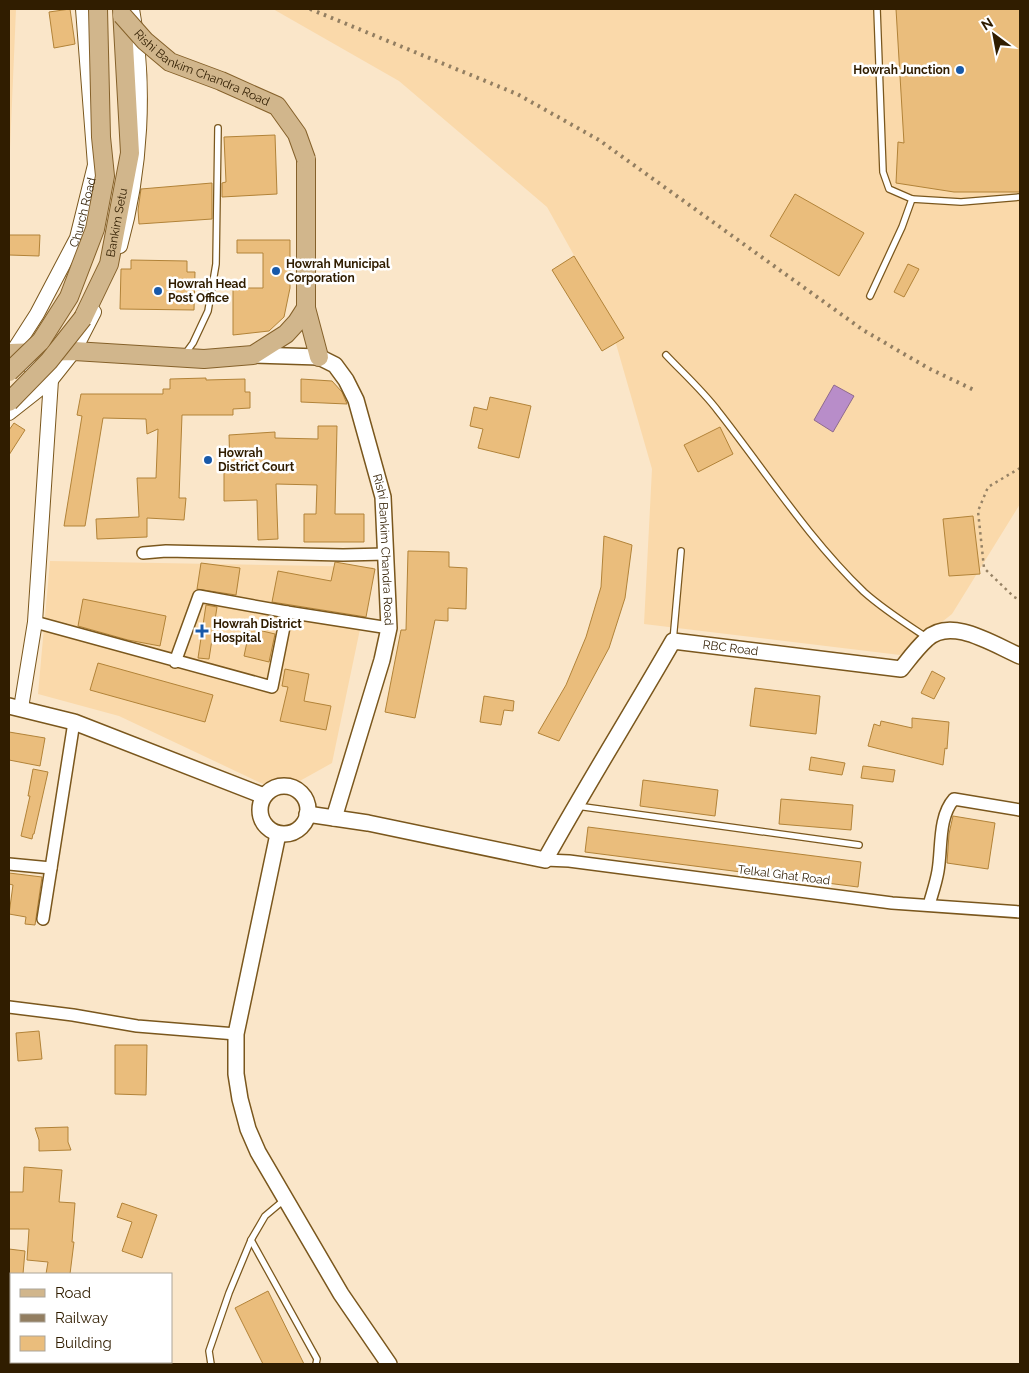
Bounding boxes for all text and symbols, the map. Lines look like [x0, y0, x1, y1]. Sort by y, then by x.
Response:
north arrow [969, 10, 1019, 60]
text: N [978, 14, 996, 34]
street label: Rishi Bankim Chandra Road [131, 27, 272, 109]
place label: Howrah Junction [853, 63, 950, 77]
marker: Howrah Junction [954, 64, 966, 76]
street label: Church Road [66, 176, 99, 250]
street label: Bankim Setu [103, 187, 130, 258]
place label: Howrah Municipal Corporation [286, 257, 390, 285]
marker: Howrah Municipal Corporation [270, 265, 282, 277]
place label: Howrah Head Post Office [168, 277, 246, 305]
marker: Howrah Head Post Office [152, 285, 164, 297]
place label: Howrah District Court [218, 446, 295, 474]
marker: Howrah District Court [202, 454, 214, 466]
street label: Rishi Bankim Chandra Road [370, 472, 396, 626]
place label: Howrah District Hospital [213, 617, 302, 645]
marker: Howrah District Hospital [195, 624, 209, 638]
street label: RBC Road [702, 638, 759, 658]
street label: Telkal Ghat Road [737, 862, 831, 888]
legend [10, 1273, 172, 1363]
text: Road [55, 1284, 91, 1302]
text: Railway [55, 1309, 108, 1327]
text: Building [55, 1334, 112, 1352]

